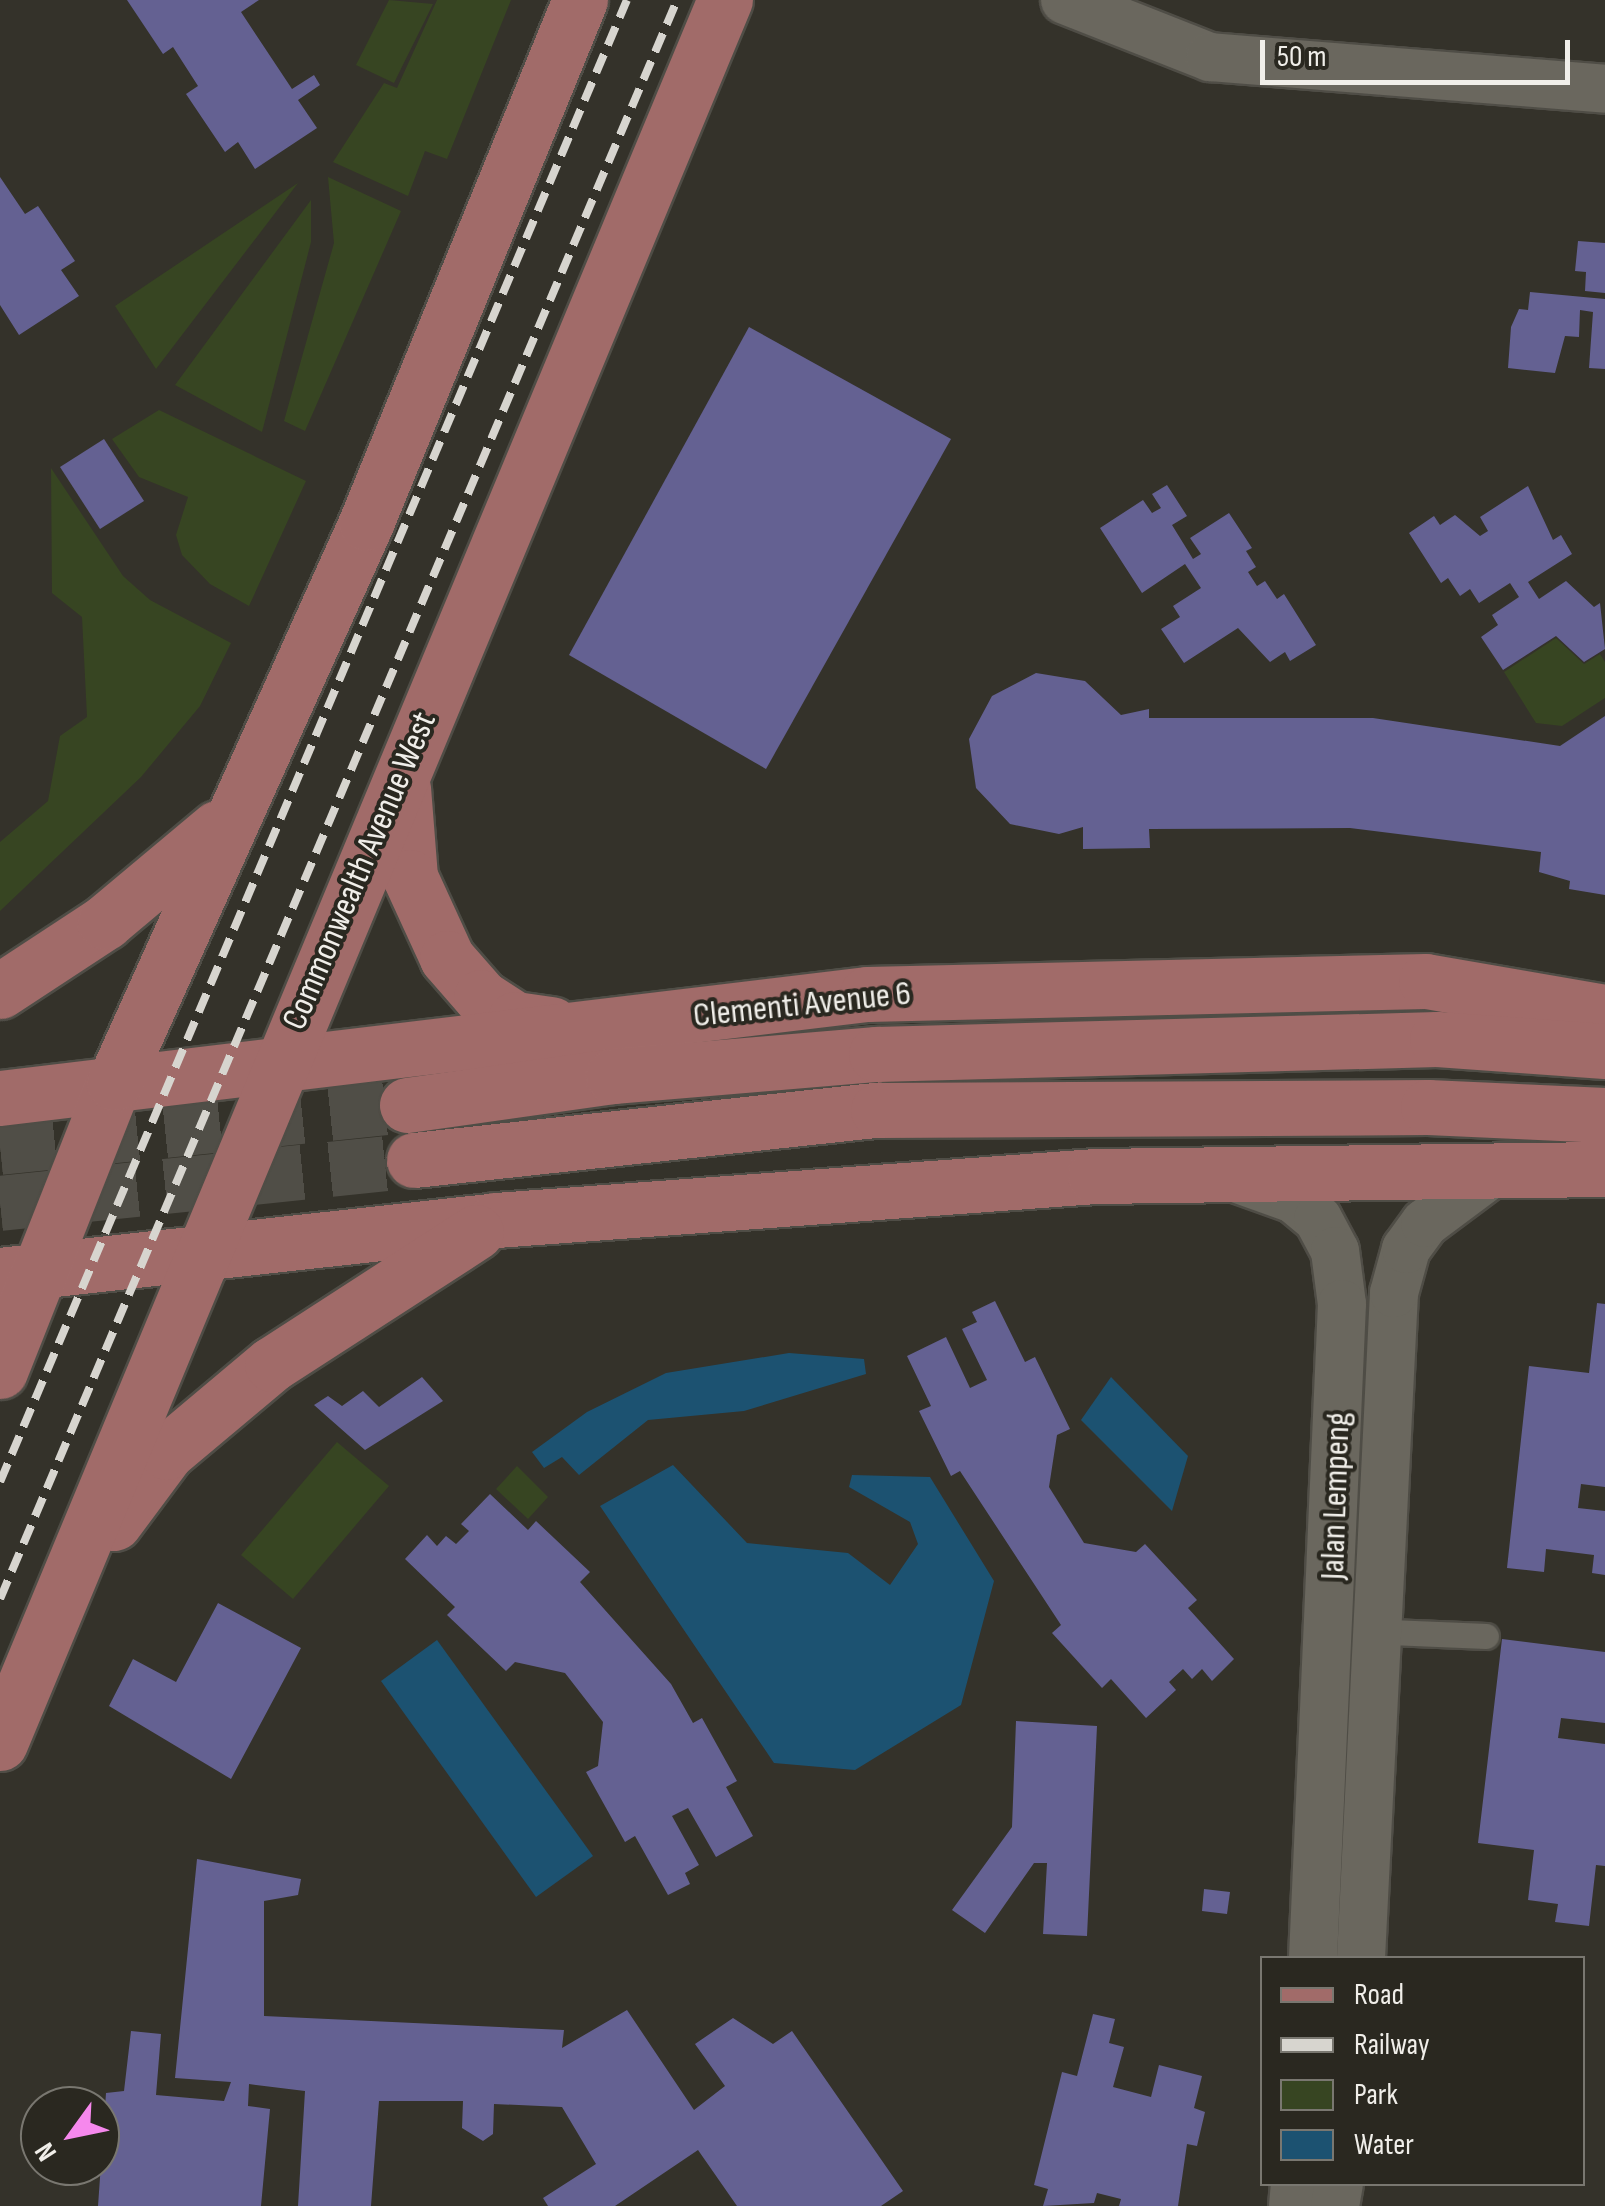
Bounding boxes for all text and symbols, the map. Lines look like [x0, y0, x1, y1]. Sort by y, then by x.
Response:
scale bar [1265, 20, 1575, 82]
text: 50 m [1277, 39, 1326, 75]
street label: Commonwealth Avenue West [274, 706, 446, 1036]
street label: Clementi Avenue 6 [691, 973, 913, 1037]
street label: Jalan Lempeng [1312, 1411, 1360, 1581]
legend [1260, 1956, 1585, 2186]
text: Road [1354, 1977, 1404, 2013]
text: Railway [1354, 2027, 1430, 2063]
text: Park [1354, 2077, 1398, 2113]
north arrow [20, 2086, 120, 2186]
text: Water [1354, 2127, 1414, 2163]
text: N [28, 2136, 64, 2167]

